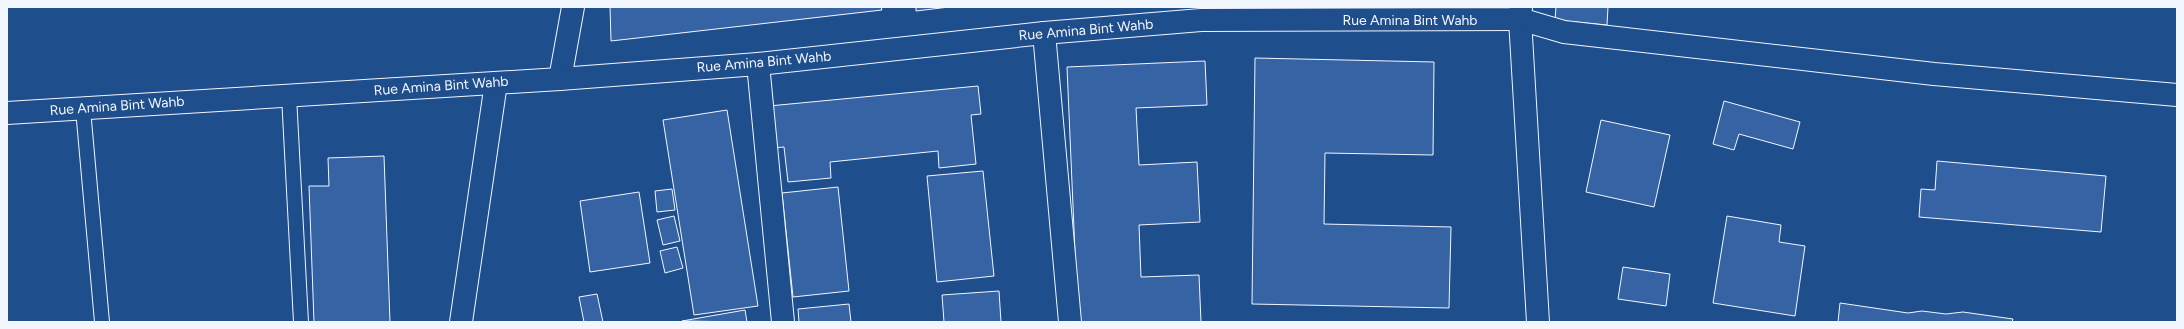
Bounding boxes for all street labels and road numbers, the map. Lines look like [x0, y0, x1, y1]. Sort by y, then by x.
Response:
street label: Rue Amina Bint Wahb [1342, 12, 1478, 29]
street label: Rue Amina Bint Wahb [1018, 16, 1154, 44]
street label: Rue Amina Bint Wahb [696, 48, 832, 76]
street label: Rue Amina Bint Wahb [373, 73, 509, 99]
street label: Rue Amina Bint Wahb [49, 93, 185, 119]

